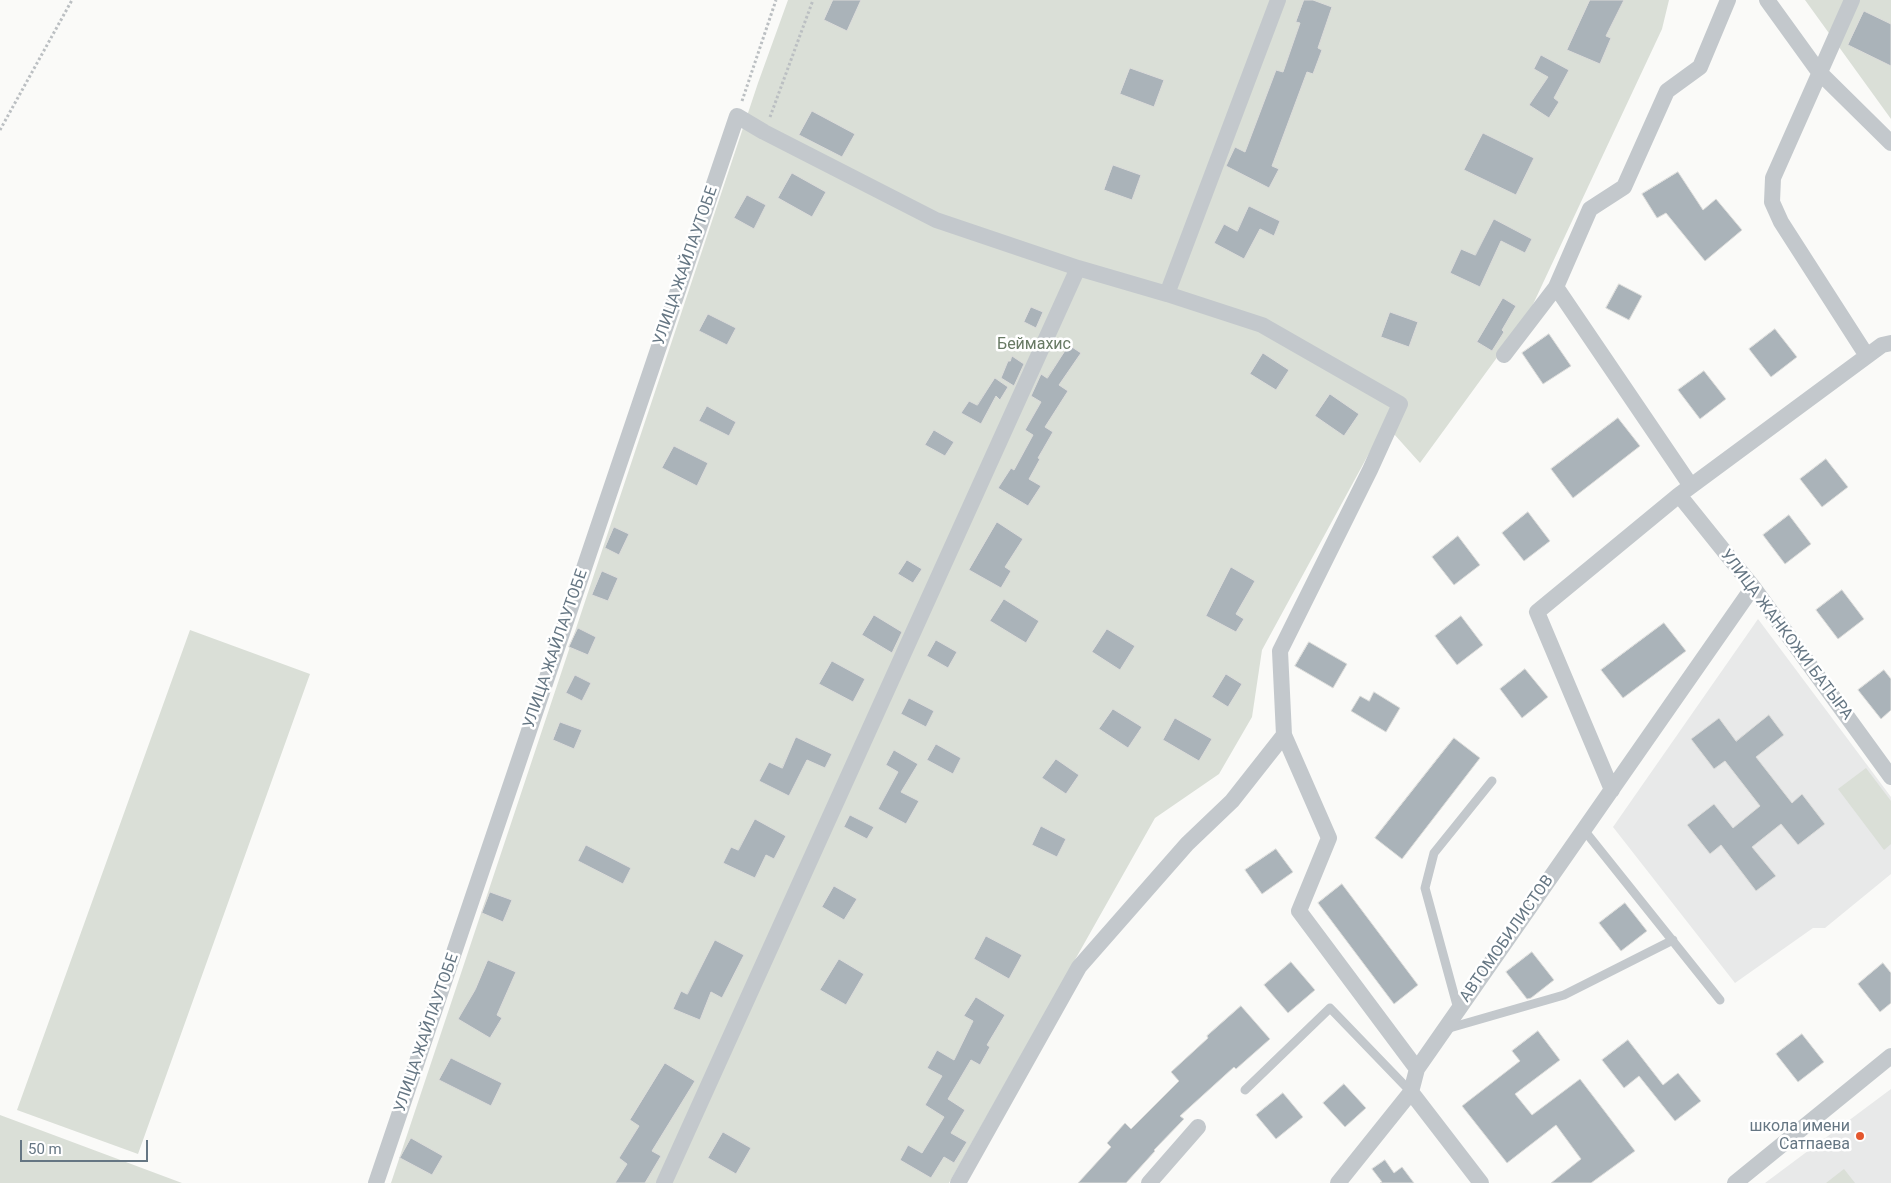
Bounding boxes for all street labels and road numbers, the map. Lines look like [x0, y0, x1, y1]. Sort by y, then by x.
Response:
street label: УЛИЦА ЖАЙЛАУТОБЕ [650, 184, 722, 348]
street label: УЛИЦА ЖАНКОЖИ БАТЫРА [1716, 546, 1856, 724]
street label: УЛИЦА ЖАЙЛАУТОБЕ [520, 567, 592, 731]
street label: АВТОМОБИЛИСТОВ [1456, 872, 1558, 1006]
street label: УЛИЦА ЖАЙЛАУТОБЕ [391, 951, 463, 1115]

